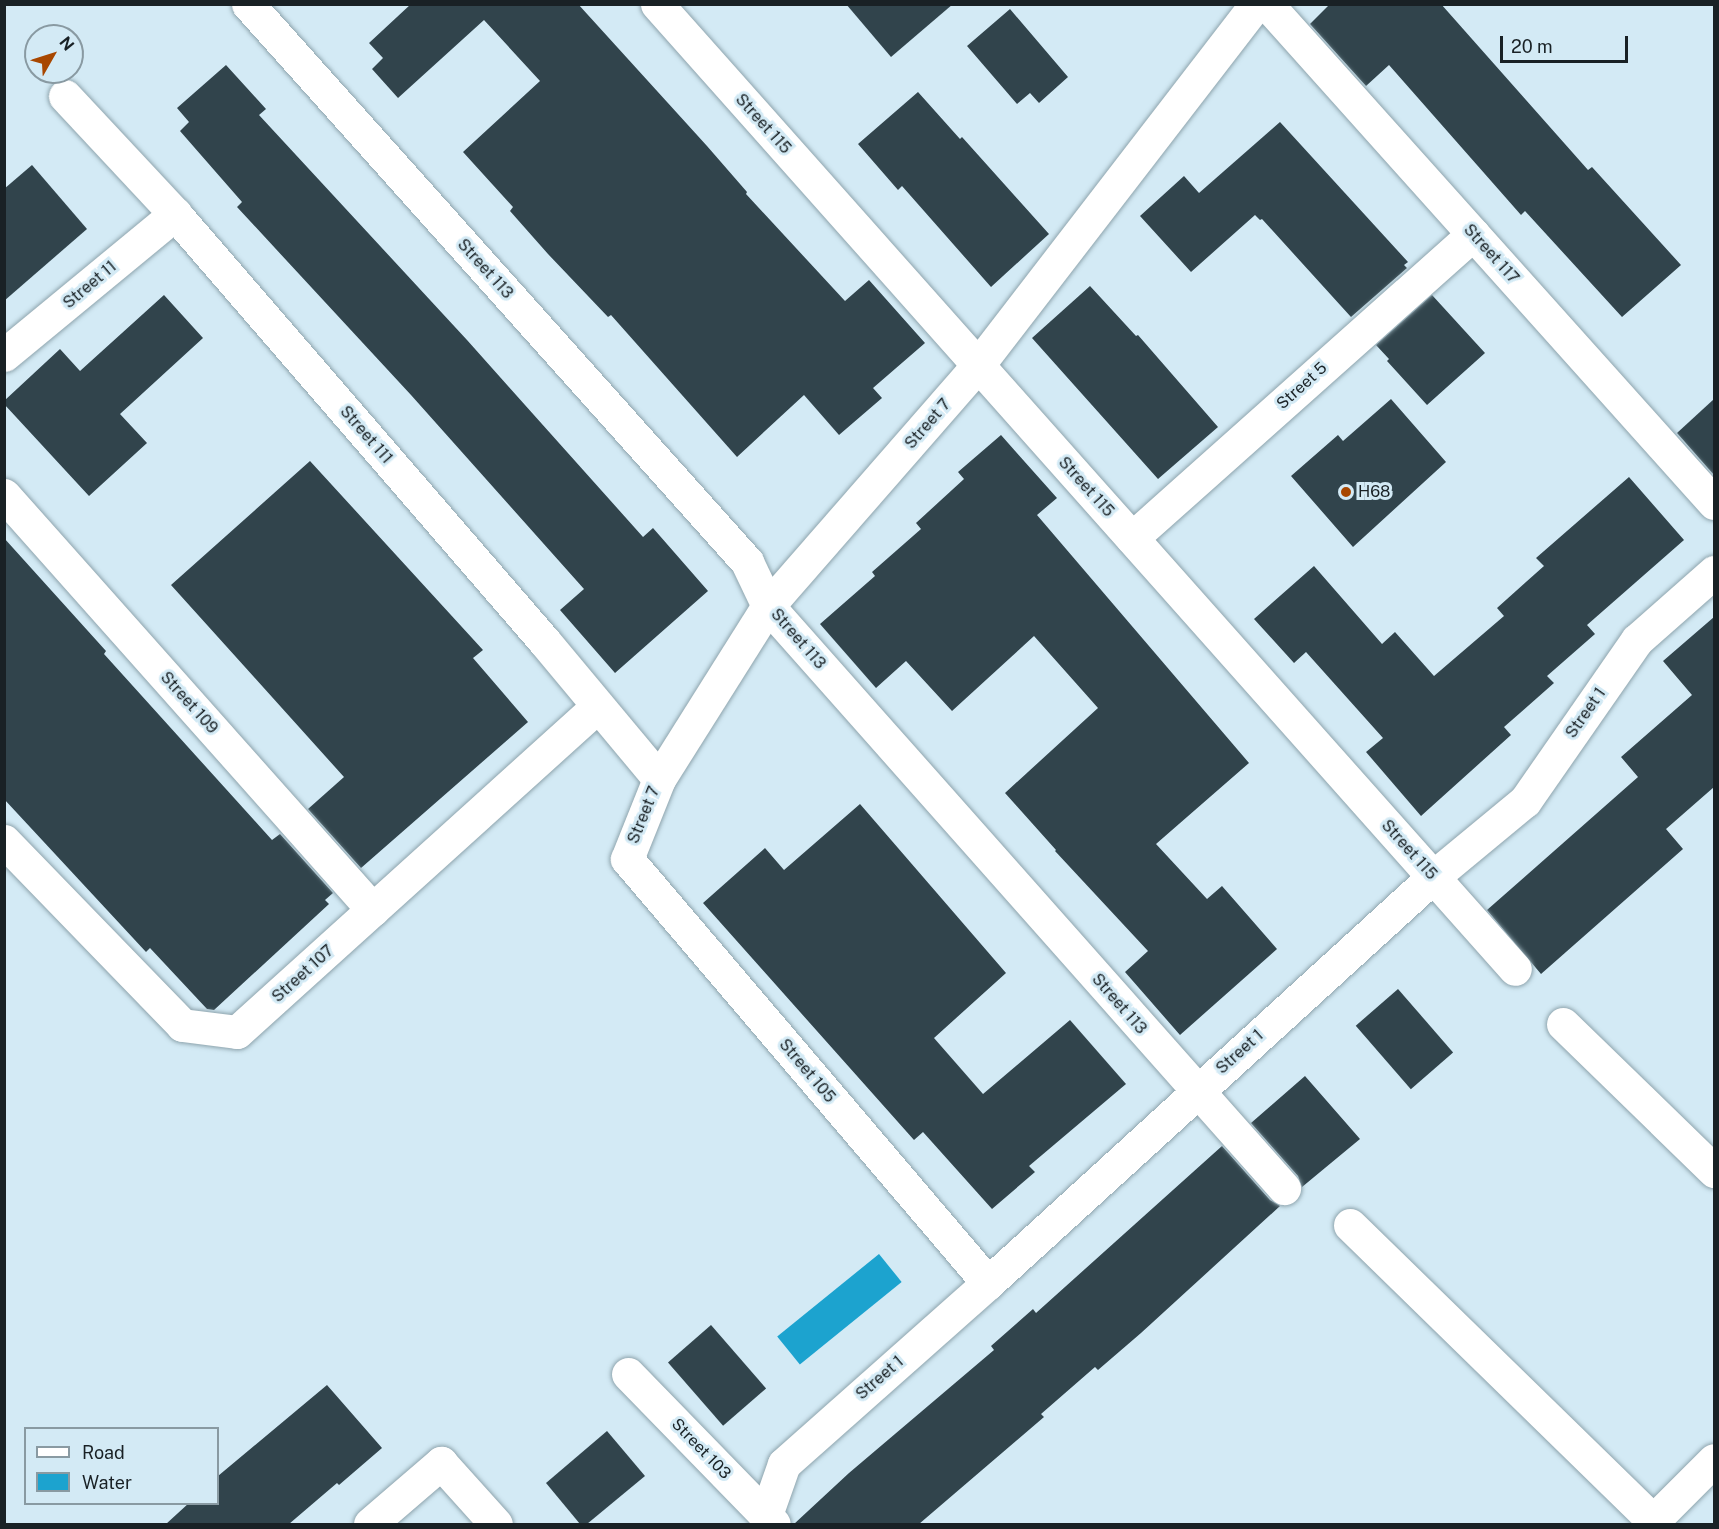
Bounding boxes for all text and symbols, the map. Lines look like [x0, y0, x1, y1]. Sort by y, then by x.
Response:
north arrow [24, 24, 84, 84]
scale bar [1503, 24, 1630, 62]
text: N [55, 33, 78, 54]
text: 20 m [1511, 36, 1553, 57]
street label: Street 115 [731, 90, 795, 158]
street label: Street 117 [1459, 220, 1523, 288]
street label: Street 113 [453, 235, 517, 303]
street label: Street 11 [59, 257, 121, 313]
street label: Street 5 [1273, 359, 1331, 413]
street label: Street 7 [901, 395, 955, 453]
street label: Street 111 [336, 402, 396, 468]
street label: Street 115 [1054, 453, 1118, 521]
place label: H68 [1358, 482, 1390, 502]
marker: H68 [1339, 485, 1353, 499]
street label: Street 113 [767, 605, 829, 673]
street label: Street 109 [156, 668, 222, 738]
street label: Street 1 [1562, 684, 1610, 742]
street label: Street 7 [624, 783, 664, 847]
street label: Street 115 [1377, 816, 1441, 884]
street label: Street 107 [268, 941, 338, 1007]
street label: Street 113 [1088, 970, 1150, 1038]
street label: Street 1 [1212, 1026, 1268, 1078]
street label: Street 105 [775, 1035, 839, 1107]
street label: Street 1 [852, 1352, 908, 1404]
street label: Street 103 [667, 1415, 735, 1483]
legend [24, 1427, 219, 1505]
text: Road [82, 1442, 125, 1463]
text: Water [82, 1472, 132, 1493]

